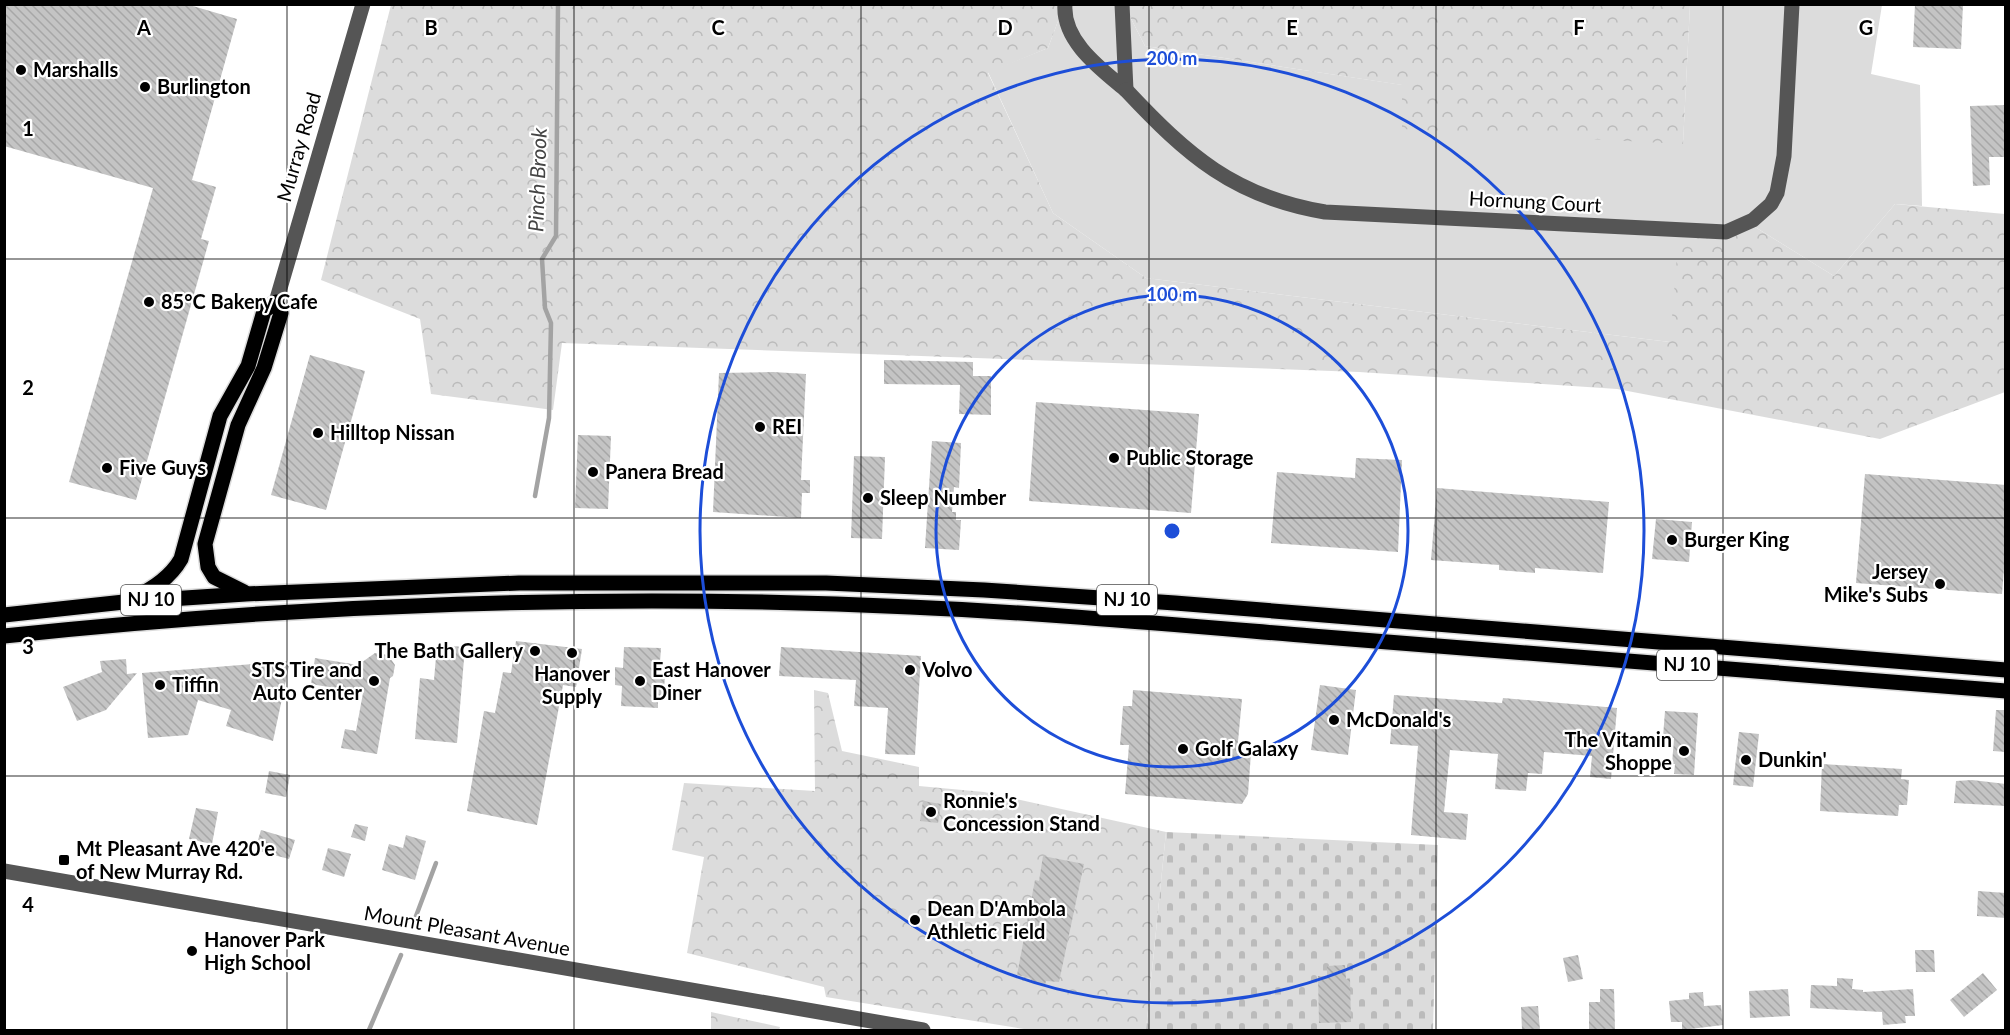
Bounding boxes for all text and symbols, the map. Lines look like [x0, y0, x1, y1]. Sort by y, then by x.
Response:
text: A [136, 15, 151, 39]
text: B [424, 15, 438, 39]
text: C [711, 15, 725, 39]
text: D [997, 15, 1013, 39]
text: E [1286, 15, 1298, 39]
text: F [1573, 15, 1585, 39]
text: G [1859, 15, 1873, 39]
text: 200 m [1147, 47, 1197, 69]
place label: Marshalls [33, 57, 118, 81]
marker: Marshalls [14, 63, 28, 77]
place label: Burlington [157, 74, 251, 98]
marker: Burlington [138, 80, 152, 94]
street label: Murray Road [271, 89, 325, 204]
text: 1 [22, 116, 34, 140]
water label: Pinch Brook [522, 126, 551, 232]
street label: Hornung Court [1468, 186, 1602, 216]
text: 100 m [1147, 283, 1197, 305]
place label: 85°C Bakery Cafe [161, 289, 318, 313]
marker: 85°C Bakery Cafe [142, 295, 156, 309]
text: 2 [22, 375, 34, 399]
place label: REI [772, 414, 802, 438]
place label: Hilltop Nissan [330, 420, 455, 444]
marker: REI [753, 420, 767, 434]
marker: Hilltop Nissan [311, 426, 325, 440]
place label: Public Storage [1126, 445, 1254, 469]
marker: Public Storage [1107, 451, 1121, 465]
place label: Five Guys [119, 455, 206, 479]
place label: Panera Bread [605, 459, 724, 483]
marker: Five Guys [100, 461, 114, 475]
marker: Panera Bread [586, 465, 600, 479]
place label: Sleep Number [880, 485, 1007, 509]
marker: Sleep Number [861, 491, 875, 505]
centre of rings [1162, 521, 1182, 541]
place label: Burger King [1684, 527, 1790, 551]
marker: Burger King [1665, 533, 1679, 547]
place label: Jersey Mike's Subs [1824, 559, 1928, 606]
marker: Jersey Mike's Subs [1933, 577, 1947, 591]
road number: NJ 10 [121, 585, 181, 615]
road number: NJ 10 [1097, 585, 1157, 615]
text: 3 [22, 634, 34, 658]
place label: The Bath Gallery [374, 638, 523, 662]
marker: The Bath Gallery [528, 644, 542, 658]
marker: Hanover Supply [565, 646, 579, 660]
road number: NJ 10 [1657, 650, 1717, 680]
place label: STS Tire and Auto Center [251, 657, 363, 704]
place label: East Hanover Diner [652, 657, 771, 704]
place label: Volvo [921, 657, 973, 681]
place label: Hanover Supply [534, 661, 611, 708]
marker: Volvo [903, 663, 917, 677]
place label: Tiffin [172, 672, 219, 696]
marker: STS Tire and Auto Center [367, 674, 381, 688]
marker: East Hanover Diner [633, 674, 647, 688]
marker: Tiffin [153, 678, 167, 692]
place label: McDonald's [1346, 707, 1451, 731]
marker: McDonald's [1327, 713, 1341, 727]
place label: The Vitamin Shoppe [1564, 727, 1672, 774]
place label: Golf Galaxy [1195, 736, 1299, 760]
marker: Golf Galaxy [1176, 742, 1190, 756]
marker: The Vitamin Shoppe [1677, 744, 1691, 758]
place label: Dunkin' [1758, 747, 1827, 771]
marker: Dunkin' [1739, 753, 1753, 767]
place label: Ronnie's Concession Stand [943, 788, 1100, 835]
marker: Ronnie's Concession Stand [924, 805, 938, 819]
place label: Mt Pleasant Ave 420'e of New Murray Rd. [76, 836, 275, 883]
marker: Mt Pleasant Ave 420'e of New Murray Rd. [57, 853, 71, 867]
text: 4 [22, 892, 34, 916]
place label: Dean D'Ambola Athletic Field [926, 896, 1066, 943]
street label: Mount Pleasant Avenue [362, 900, 572, 960]
marker: Dean D'Ambola Athletic Field [908, 913, 922, 927]
place label: Hanover Park High School [204, 927, 325, 974]
marker: Hanover Park High School [185, 944, 199, 958]

